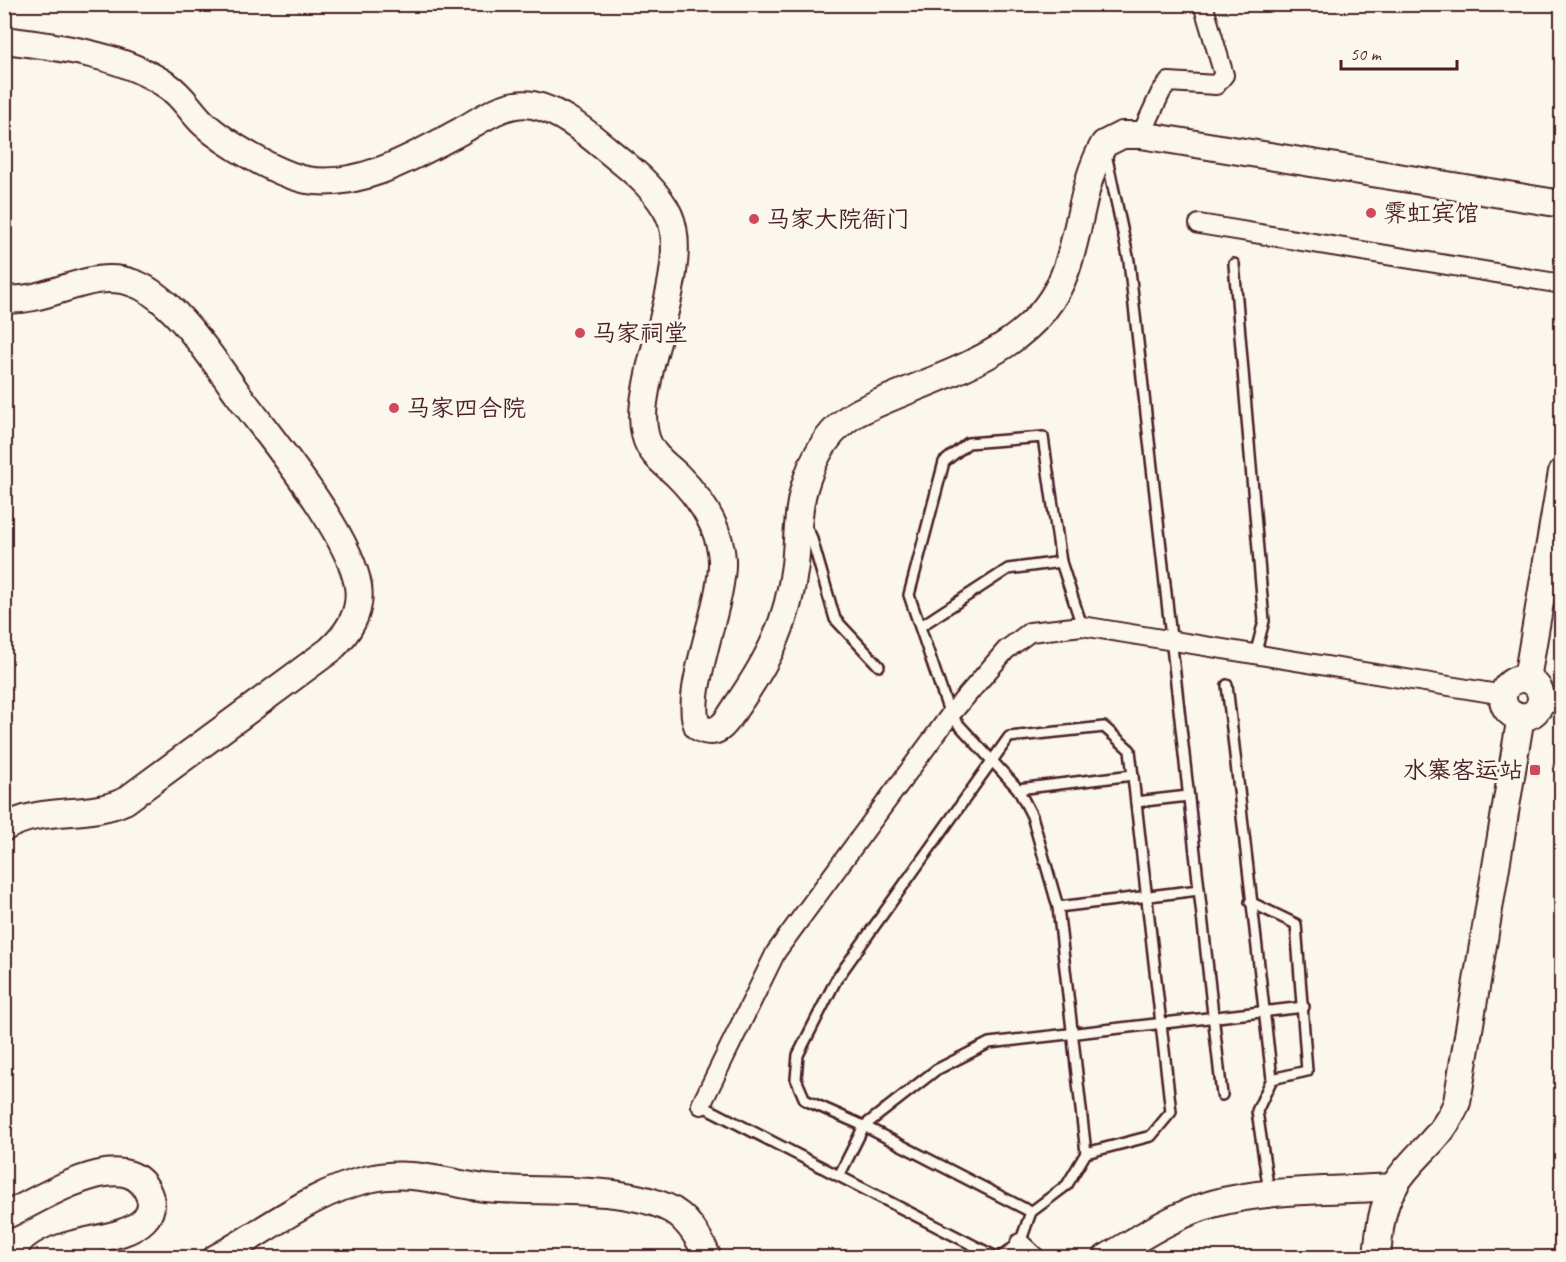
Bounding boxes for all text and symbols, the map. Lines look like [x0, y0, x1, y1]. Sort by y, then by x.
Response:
scale bar [1341, 33, 1456, 71]
text: 50 m [1350, 43, 1383, 65]
place label: 霁虹宾馆 [1383, 198, 1479, 228]
place label: 马家大院衙门 [766, 204, 910, 234]
marker: 霁虹宾馆 [1364, 206, 1378, 220]
marker: 马家大院衙门 [747, 212, 761, 226]
place label: 马家祠堂 [592, 318, 688, 348]
marker: 马家祠堂 [573, 326, 587, 340]
place label: 马家四合院 [406, 393, 526, 423]
marker: 马家四合院 [387, 401, 401, 415]
place label: 水寨客运站 [1403, 755, 1523, 785]
marker: 水寨客运站 [1528, 763, 1542, 777]

